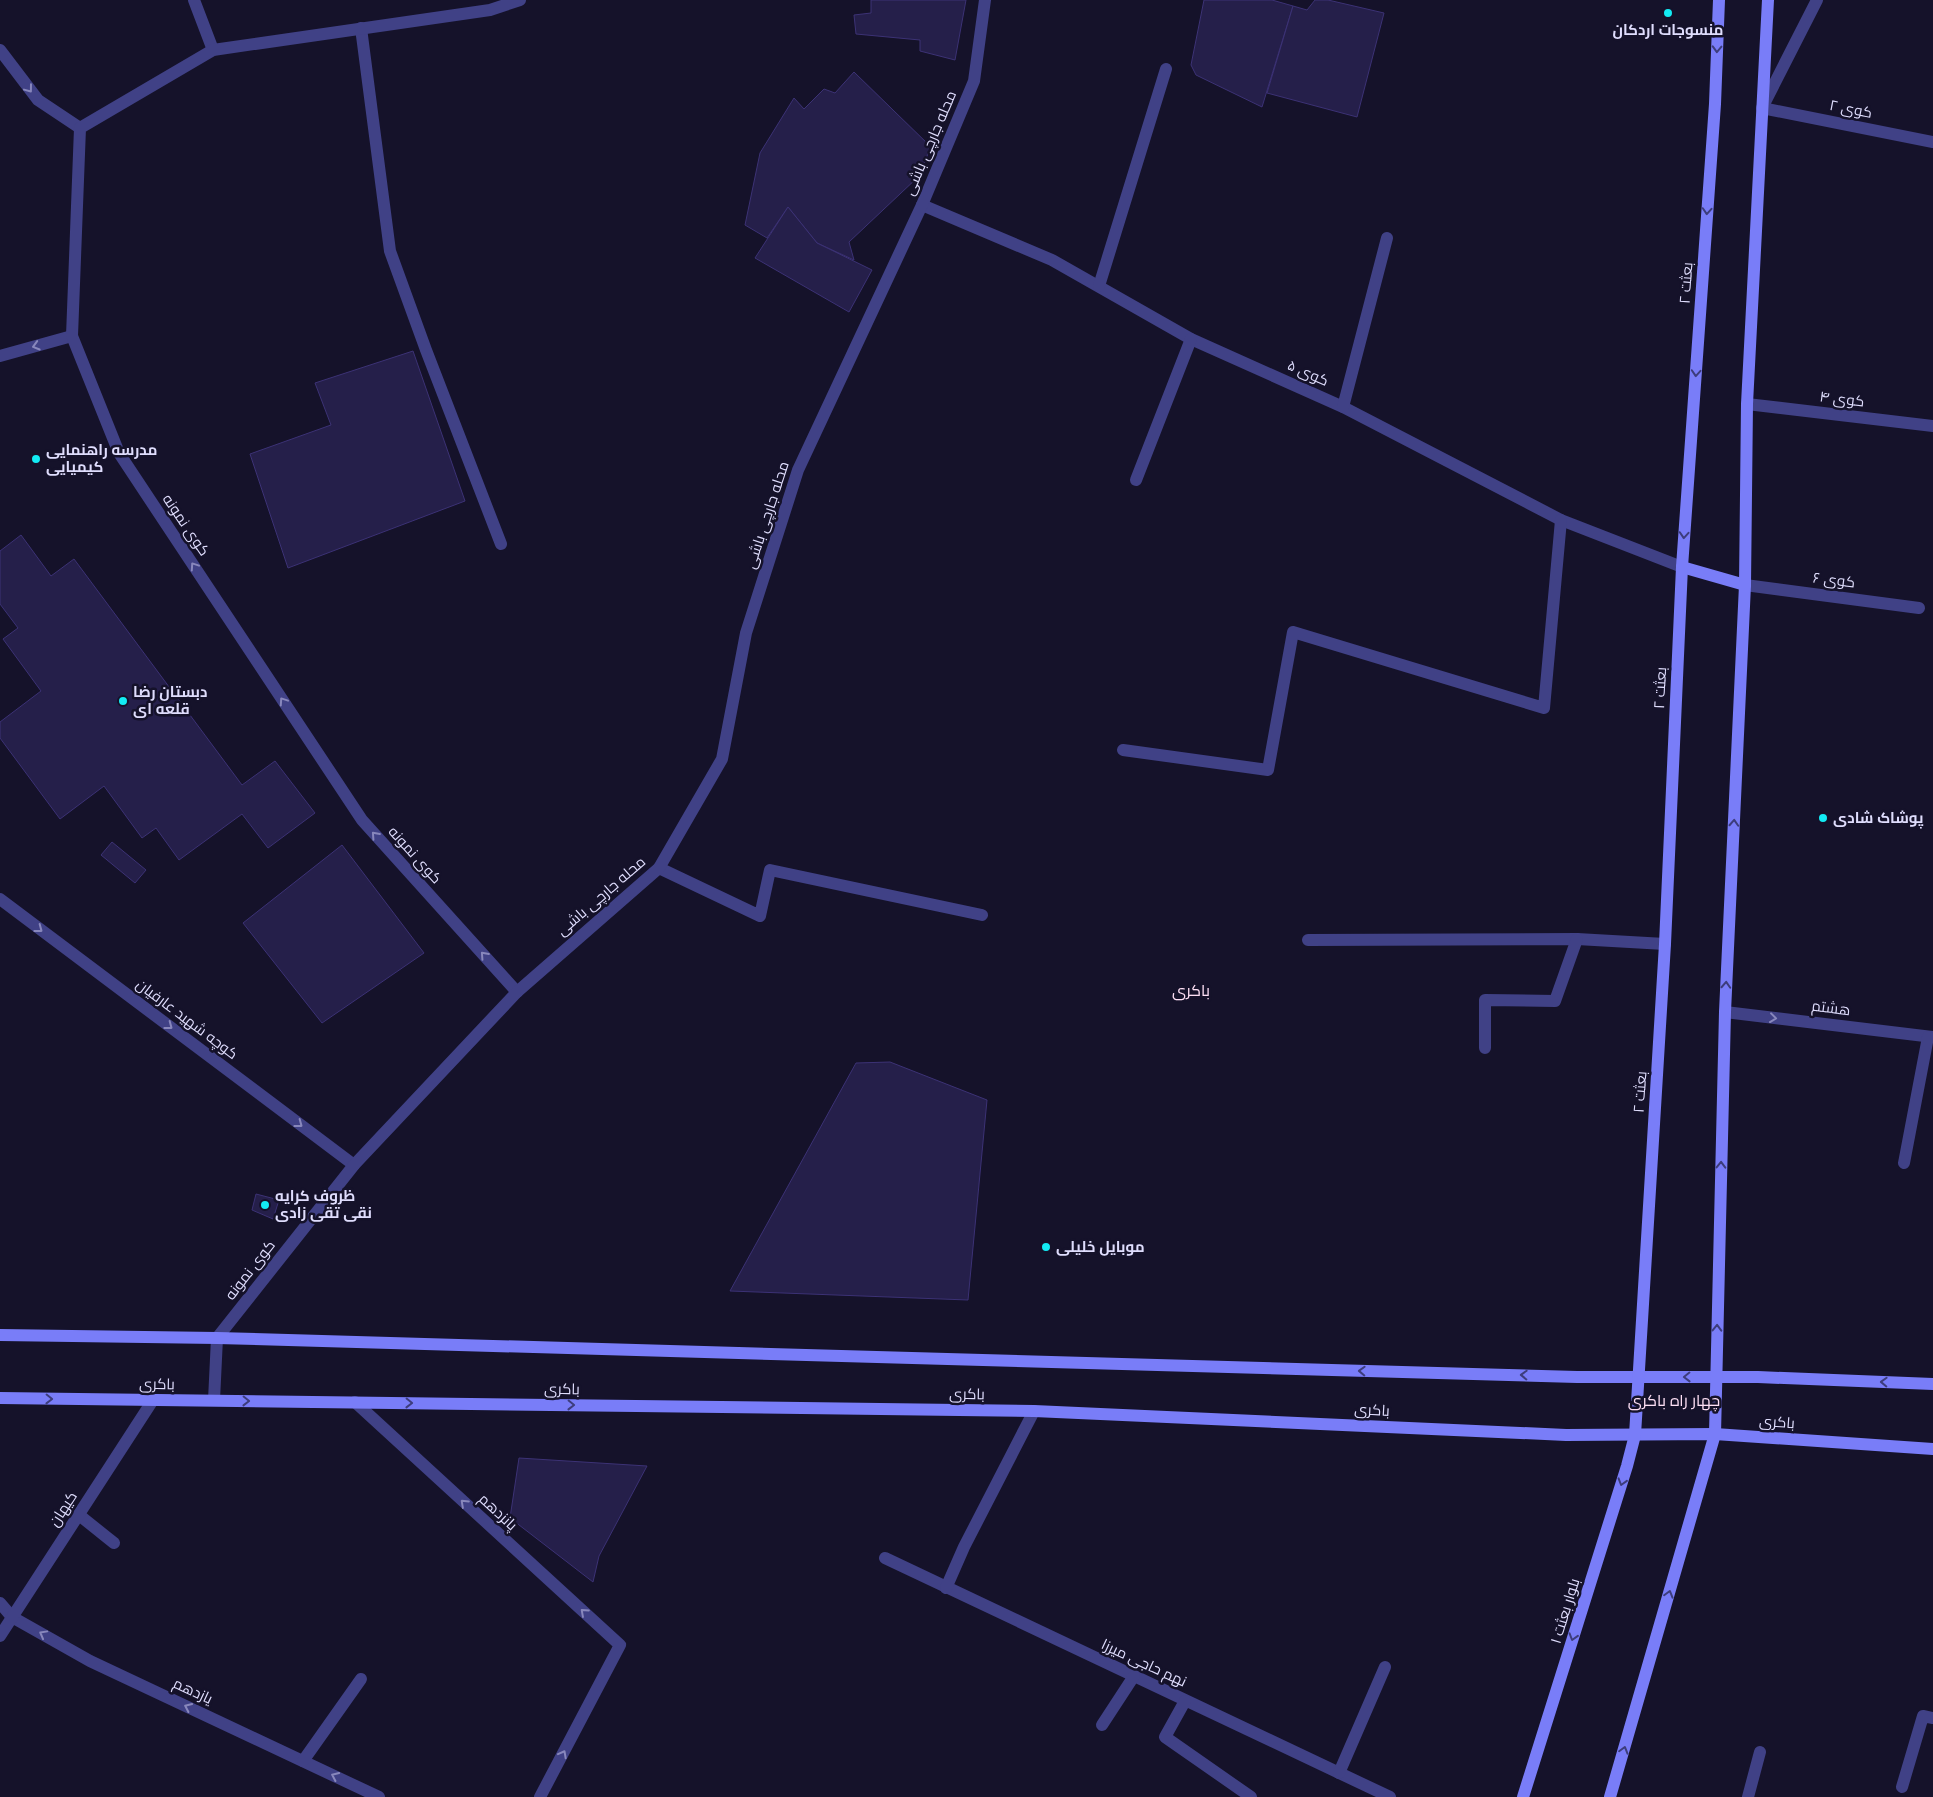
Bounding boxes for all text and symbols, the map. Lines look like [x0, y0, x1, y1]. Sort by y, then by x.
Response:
marker: منسوجات اردکان [1662, 7, 1674, 19]
place label: منسوجات اردکان [1612, 20, 1724, 39]
one-way arrow [1712, 45, 1723, 53]
one-way arrow [24, 83, 32, 92]
street label: محله جارچی باشی [899, 88, 961, 198]
street label: کوی ۲ [1828, 95, 1874, 123]
one-way arrow [1702, 207, 1713, 215]
street label: بعثت ۲ [1675, 261, 1695, 304]
one-way arrow [31, 340, 40, 351]
street label: کوی ۵ [1284, 355, 1332, 391]
one-way arrow [1690, 369, 1701, 377]
street label: کوی ۴ [1818, 386, 1866, 412]
place label: مدرسه راهنمایی کیمیایی [46, 440, 157, 476]
marker: مدرسه راهنمایی کیمیایی [30, 453, 42, 465]
street label: محله جارچی باشی [740, 459, 794, 571]
street label: کوی نمونه [158, 490, 214, 560]
one-way arrow [1679, 531, 1690, 539]
one-way arrow [190, 562, 200, 571]
street label: کوی ۶ [1812, 567, 1856, 593]
street label: بعثت ۲ [1649, 667, 1669, 709]
place label: دبستان رضا قلعه ای [133, 682, 207, 718]
marker: دبستان رضا قلعه ای [117, 695, 129, 707]
one-way arrow [280, 697, 289, 707]
place label: پوشاک شادی [1833, 808, 1924, 829]
marker: پوشاک شادی [1817, 812, 1829, 824]
one-way arrow [1728, 819, 1739, 827]
street label: کوی نمونه [384, 822, 446, 888]
one-way arrow [372, 831, 381, 840]
street label: محله جارچی باشی [552, 852, 650, 940]
one-way arrow [33, 923, 42, 931]
one-way arrow [481, 952, 490, 961]
street label: کوچه شهید عارفیان [132, 974, 242, 1064]
district label: باکری [1172, 980, 1210, 1001]
one-way arrow [1721, 981, 1731, 989]
street label: هشتم [1810, 996, 1852, 1020]
one-way arrow [1769, 1012, 1777, 1023]
one-way arrow [163, 1021, 172, 1029]
street label: بعثت ۲ [1629, 1070, 1649, 1113]
one-way arrow [293, 1118, 303, 1127]
one-way arrow [1716, 1161, 1726, 1168]
place label: ظروف کرایه نقی تقی زادی [275, 1186, 372, 1222]
marker: ظروف کرایه نقی تقی زادی [259, 1199, 271, 1211]
street label: کوی نمونه [220, 1236, 280, 1304]
place label: موبایل خلیلی [1056, 1237, 1145, 1256]
marker: موبایل خلیلی [1040, 1241, 1052, 1253]
one-way arrow [1712, 1323, 1722, 1331]
one-way arrow [1358, 1365, 1366, 1376]
one-way arrow [1520, 1370, 1528, 1381]
one-way arrow [1683, 1372, 1690, 1382]
street label: باکری [139, 1374, 175, 1394]
one-way arrow [1880, 1377, 1888, 1387]
street label: باکری [544, 1379, 580, 1399]
street label: باکری [949, 1384, 985, 1404]
district label: چهار راه باکری [1628, 1390, 1720, 1412]
one-way arrow [45, 1393, 53, 1404]
one-way arrow [242, 1396, 250, 1406]
one-way arrow [405, 1398, 413, 1408]
street label: باکری [1354, 1399, 1390, 1421]
one-way arrow [568, 1400, 575, 1410]
street label: باکری [1758, 1411, 1796, 1433]
one-way arrow [1618, 1477, 1628, 1486]
street label: کیهان [44, 1488, 82, 1530]
street label: پانزدهم [474, 1489, 522, 1535]
one-way arrow [461, 1500, 470, 1509]
street label: بلوار بعثت ۱ [1546, 1576, 1583, 1646]
one-way arrow [1663, 1590, 1673, 1599]
one-way arrow [580, 1609, 589, 1618]
one-way arrow [39, 1631, 48, 1641]
one-way arrow [1569, 1633, 1579, 1641]
street label: نهم حاجی میرزا [1098, 1634, 1190, 1692]
street label: یازدهم [170, 1673, 216, 1709]
one-way arrow [184, 1703, 193, 1713]
one-way arrow [1618, 1747, 1628, 1755]
one-way arrow [557, 1750, 567, 1759]
one-way arrow [331, 1772, 340, 1783]

